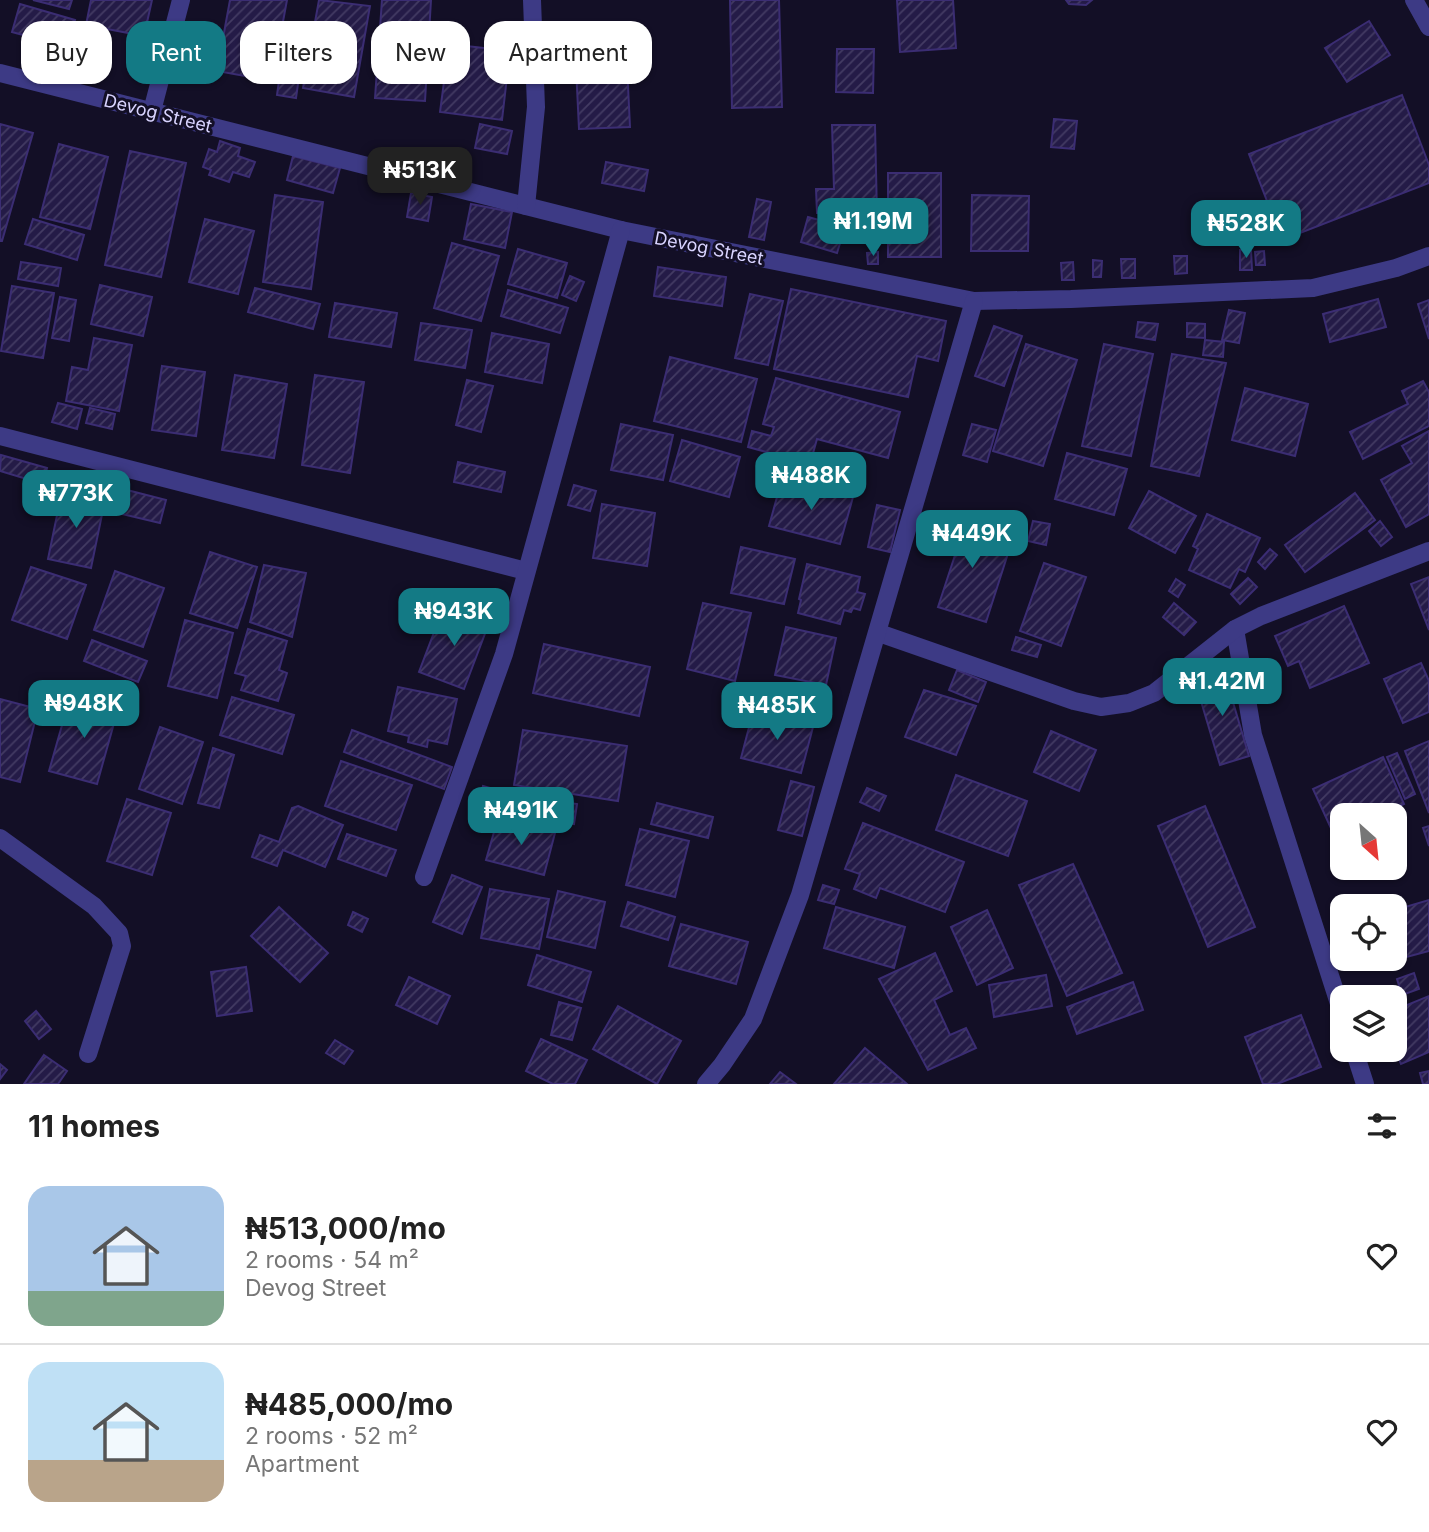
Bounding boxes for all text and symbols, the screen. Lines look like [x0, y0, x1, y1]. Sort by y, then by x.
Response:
chip: Buy [21, 21, 112, 84]
chip: Rent [126, 21, 226, 84]
chip: Filters [240, 21, 357, 84]
chip: New [371, 21, 470, 84]
chip: Apartment [484, 21, 652, 84]
street label: Devog Street [102, 89, 214, 137]
pin: ₦513K [371, 148, 469, 207]
text: ₦513K [383, 156, 457, 184]
pin: ₦1.19M [816, 198, 930, 258]
pin: ₦528K [1197, 201, 1295, 260]
text: ₦1.19M [833, 207, 913, 235]
text: ₦528K [1207, 209, 1285, 237]
street label: Devog Street [653, 227, 765, 269]
pin: ₦488K [762, 452, 860, 512]
text: ₦488K [771, 461, 851, 489]
pin: ₦773K [27, 470, 125, 530]
text: ₦773K [38, 479, 114, 507]
pin: ₦449K [923, 510, 1021, 570]
text: ₦449K [932, 519, 1012, 547]
pin: ₦943K [405, 588, 503, 648]
text: ₦943K [414, 597, 494, 625]
pin: ₦1.42M [1165, 658, 1279, 718]
text: ₦1.42M [1179, 667, 1265, 695]
pin: ₦948K [35, 680, 133, 740]
pin: ₦485K [728, 682, 826, 742]
text: ₦948K [44, 689, 124, 717]
text: ₦485K [737, 691, 817, 719]
pin: ₦491K [472, 788, 570, 847]
text: ₦491K [484, 796, 558, 824]
north arrow [1330, 803, 1407, 880]
map controls [1330, 803, 1407, 1062]
button: locate [1330, 894, 1407, 971]
button: layers [1330, 985, 1407, 1062]
icon: filters [1363, 1107, 1401, 1145]
text: 11 homes [28, 1108, 160, 1144]
text: ₦513,000/mo [245, 1210, 446, 1246]
icon: home [84, 1214, 168, 1298]
icon: heart [1363, 1237, 1401, 1275]
text: 2 rooms · 54 m² [245, 1246, 419, 1274]
text: Devog Street [245, 1274, 386, 1302]
text: ₦485,000/mo [245, 1386, 453, 1422]
icon: home [84, 1390, 168, 1474]
icon: heart [1363, 1413, 1401, 1451]
text: 2 rooms · 52 m² [245, 1422, 418, 1450]
text: Apartment [245, 1450, 359, 1478]

